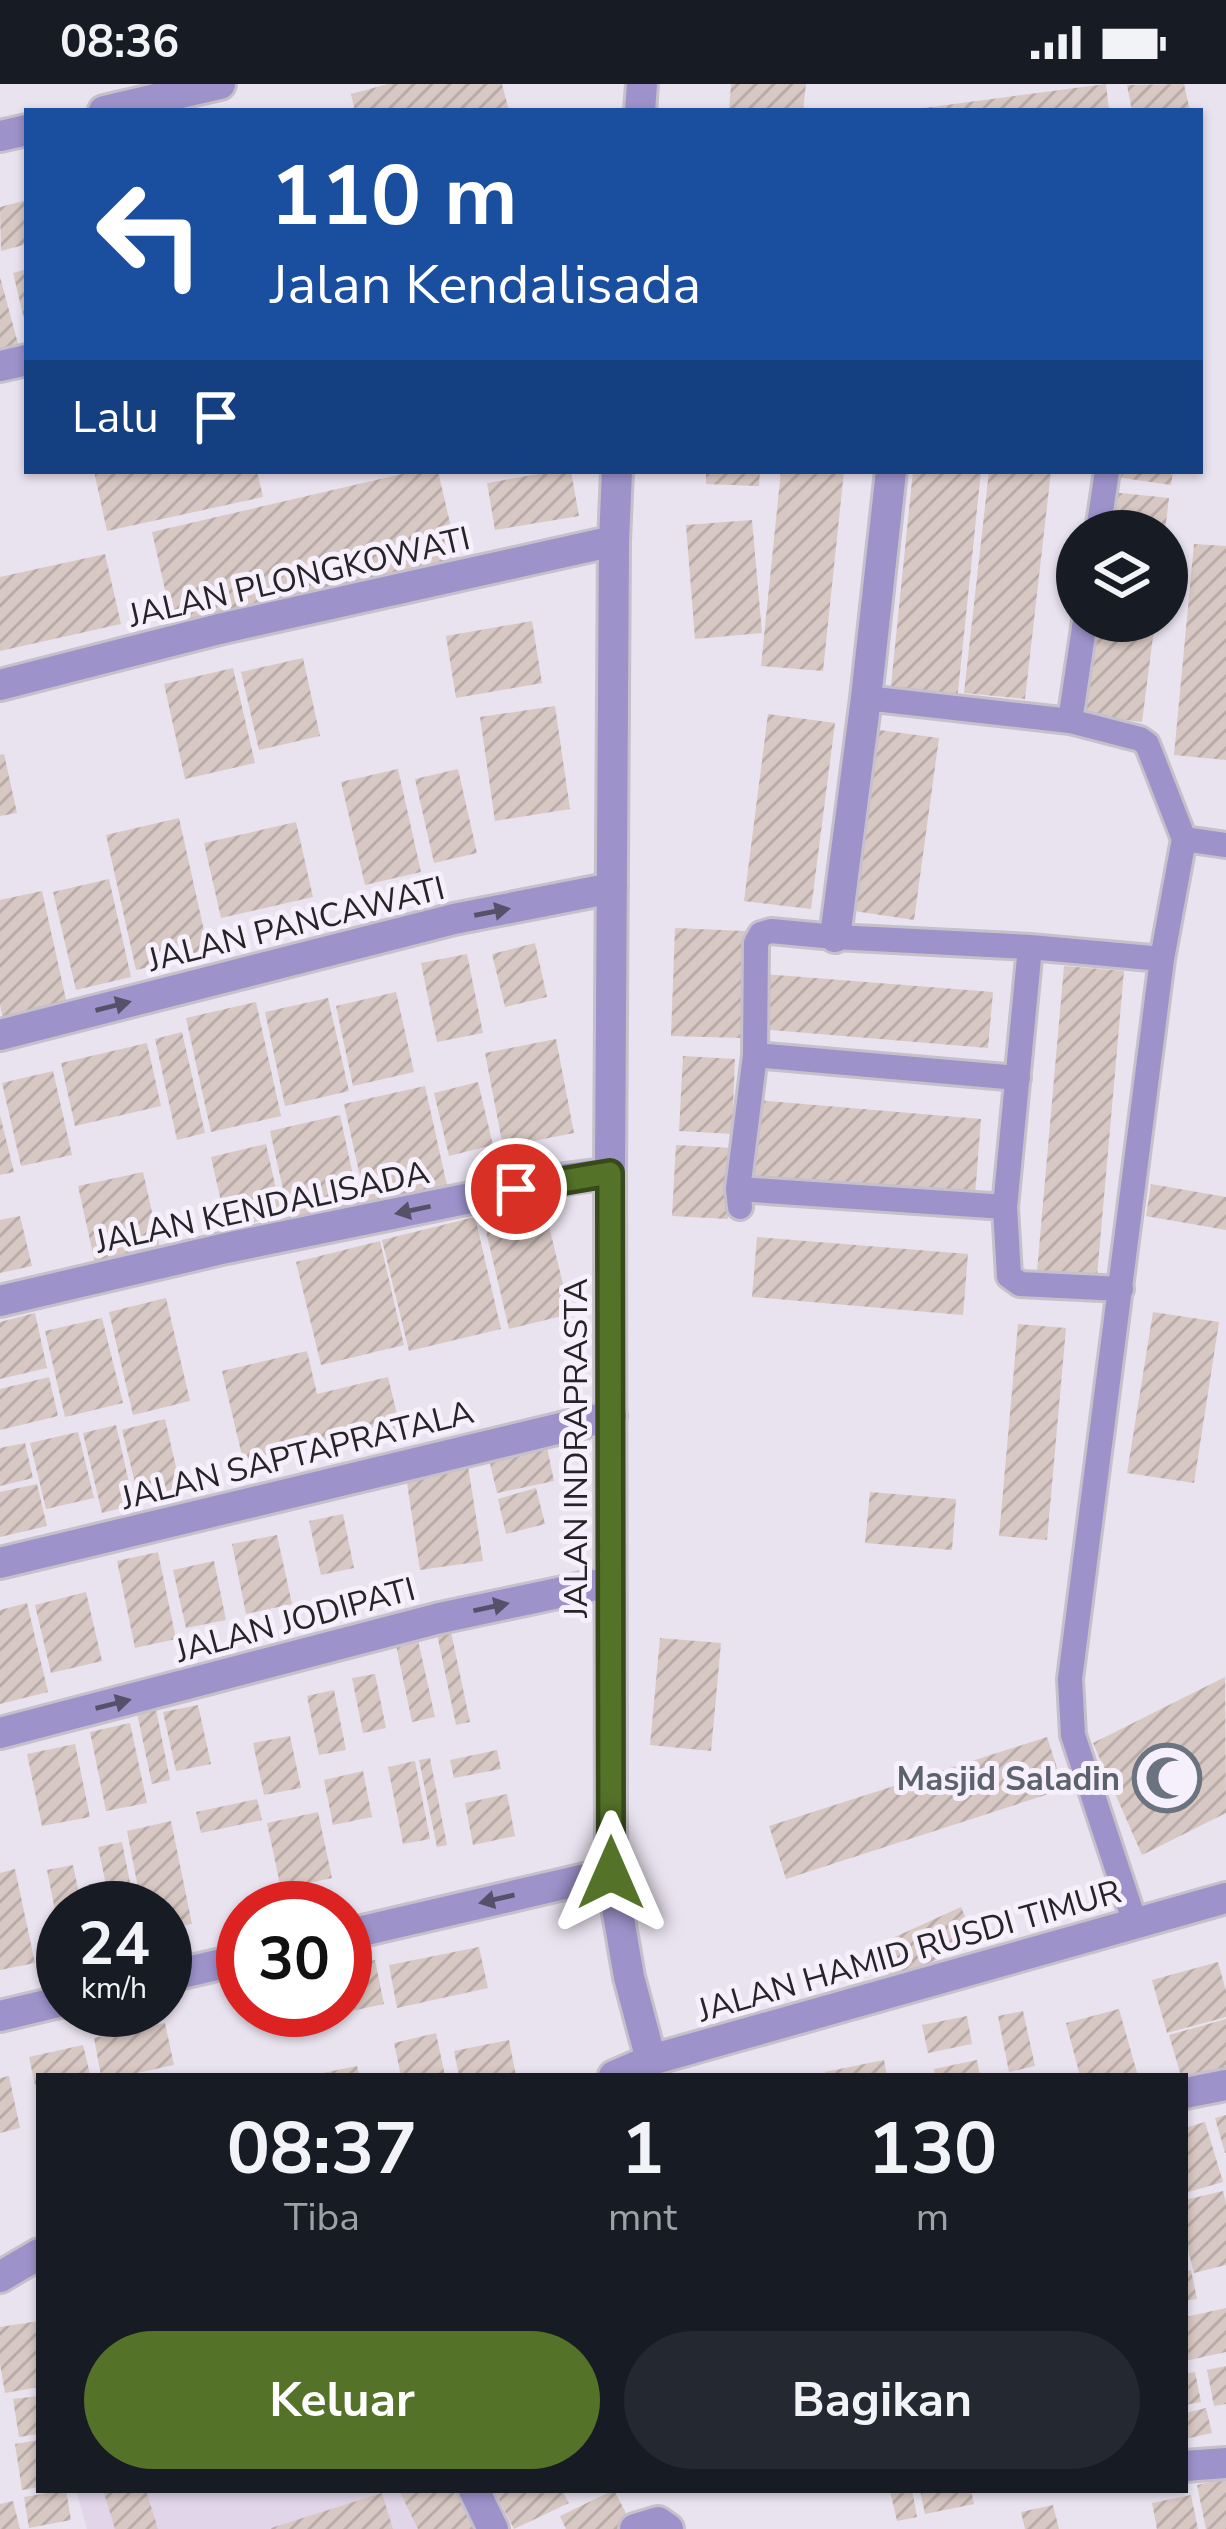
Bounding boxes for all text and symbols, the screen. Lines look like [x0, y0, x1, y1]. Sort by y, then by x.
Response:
text: 08:36 [60, 12, 179, 73]
text: 110 m [270, 139, 518, 254]
icon: left [72, 156, 228, 312]
text: Jalan Kendalisada [270, 248, 701, 322]
icon: arrive [183, 384, 249, 450]
text: Lalu [72, 387, 159, 448]
map controls [1056, 510, 1188, 642]
button: layers [1056, 510, 1188, 642]
street label: JALAN PLONGKOWATI [123, 516, 474, 639]
street label: JALAN PANCAWATI [142, 866, 449, 983]
one-way arrow [473, 902, 511, 921]
one-way arrow [95, 996, 132, 1015]
pin [465, 1138, 567, 1240]
street label: JALAN KENDALISADA [90, 1150, 433, 1265]
icon: arrive [483, 1156, 549, 1222]
one-way arrow [393, 1201, 431, 1220]
street label: JALAN INDRAPRASTA [554, 1278, 599, 1619]
street label: JALAN SAPTAPRATALA [115, 1390, 478, 1521]
street label: JALAN JODIPATI [170, 1567, 420, 1674]
one-way arrow [473, 1597, 511, 1616]
one-way arrow [95, 1693, 132, 1712]
mosque icon: Masjid Saladin [1132, 1743, 1202, 1813]
place label: Masjid Saladin [897, 1757, 1120, 1802]
position arrow [548, 1810, 674, 1936]
street label: JALAN HAMID RUSDI TIMUR [692, 1869, 1126, 2034]
speed limit sign: 30 [216, 1881, 372, 2037]
one-way arrow [477, 1891, 515, 1910]
text: 24 [78, 1903, 150, 1985]
text: km/h [81, 1968, 147, 2009]
text: 08:37 [227, 2100, 417, 2198]
text: 1 [621, 2100, 664, 2198]
text: 130 [868, 2100, 997, 2198]
text: Tiba [284, 2191, 360, 2244]
text: mnt [608, 2191, 677, 2244]
text: m [916, 2191, 949, 2244]
button: Keluar [84, 2331, 600, 2469]
button: Bagikan [624, 2331, 1140, 2469]

